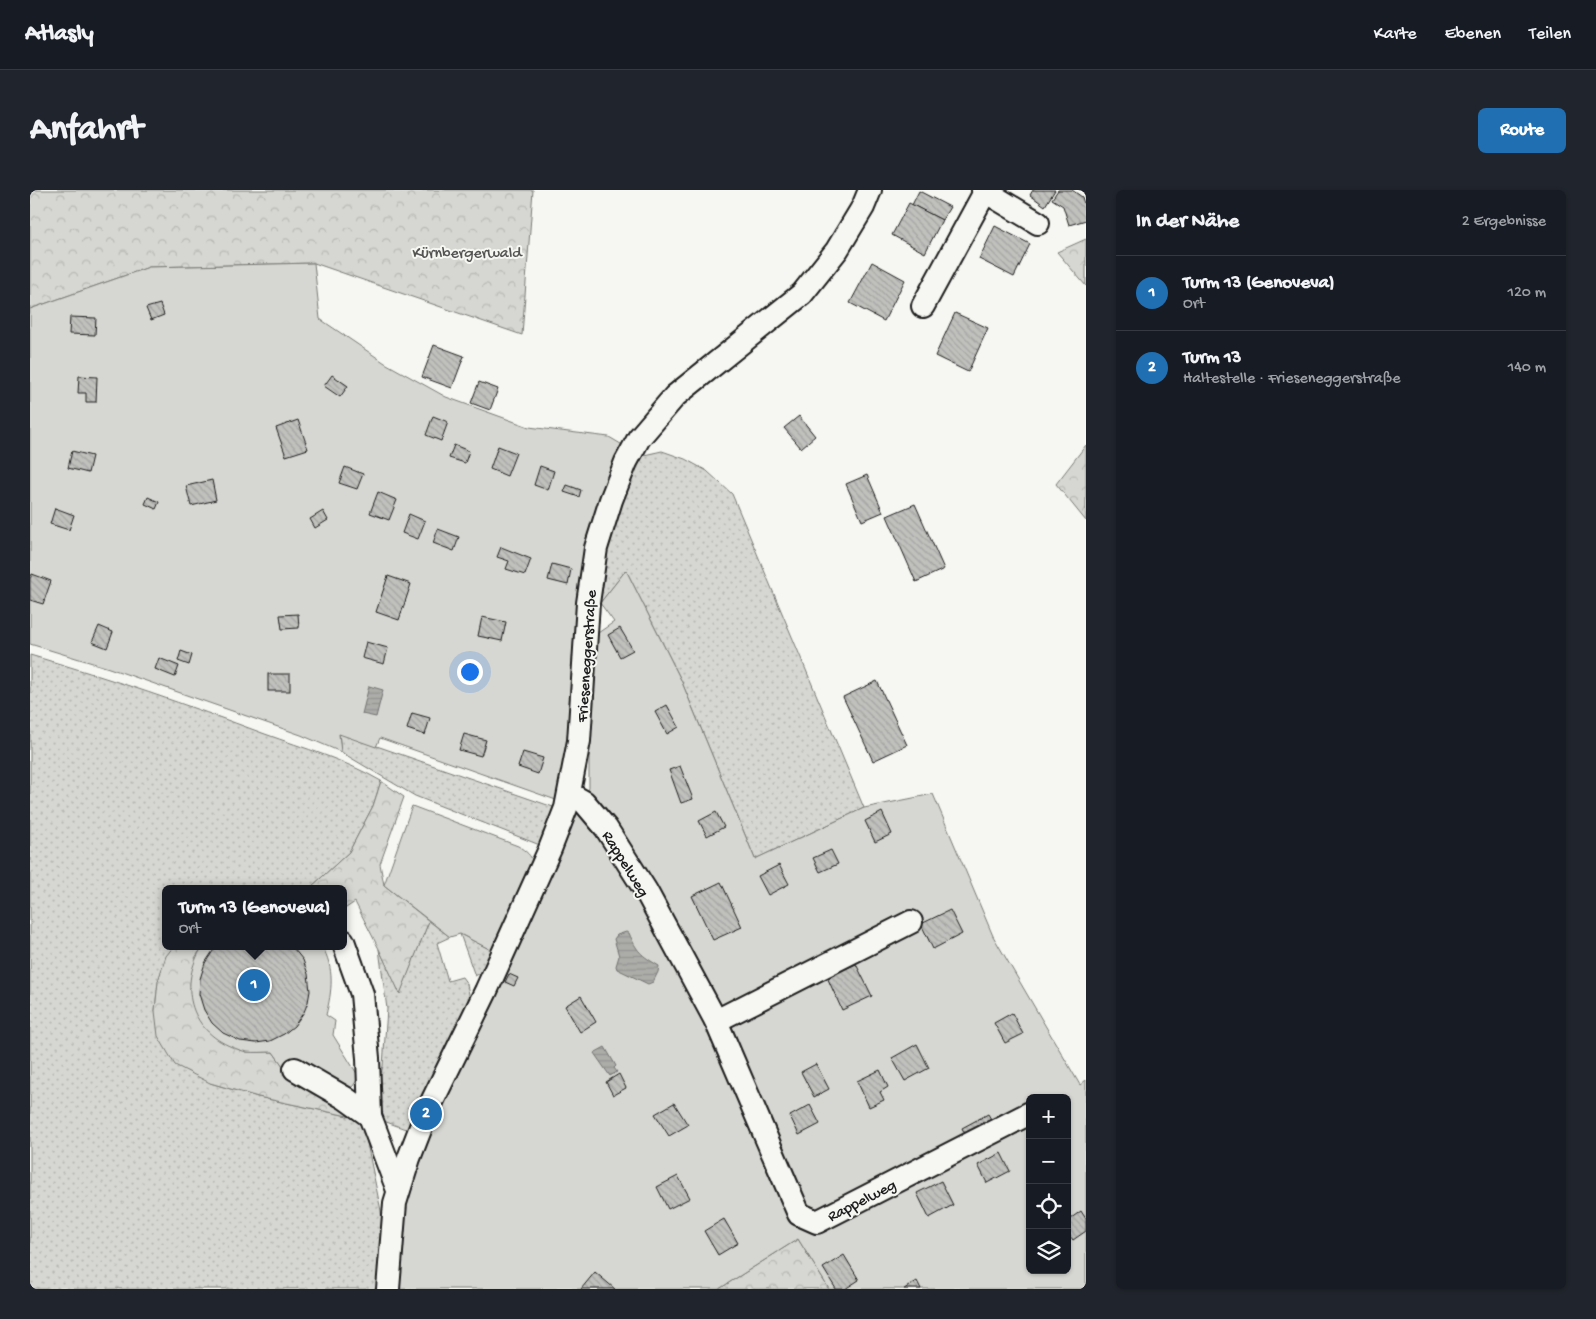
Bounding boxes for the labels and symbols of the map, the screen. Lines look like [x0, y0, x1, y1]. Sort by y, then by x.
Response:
park label: Kürnbergerwald [412, 245, 523, 264]
street label: Frieseneggerstraße [574, 589, 603, 724]
your location [457, 659, 483, 685]
street label: Rappelweg [596, 828, 652, 902]
pin: 1 [238, 966, 270, 1004]
pin: 2 [410, 1095, 442, 1133]
street label: Rappelweg [825, 1177, 900, 1228]

